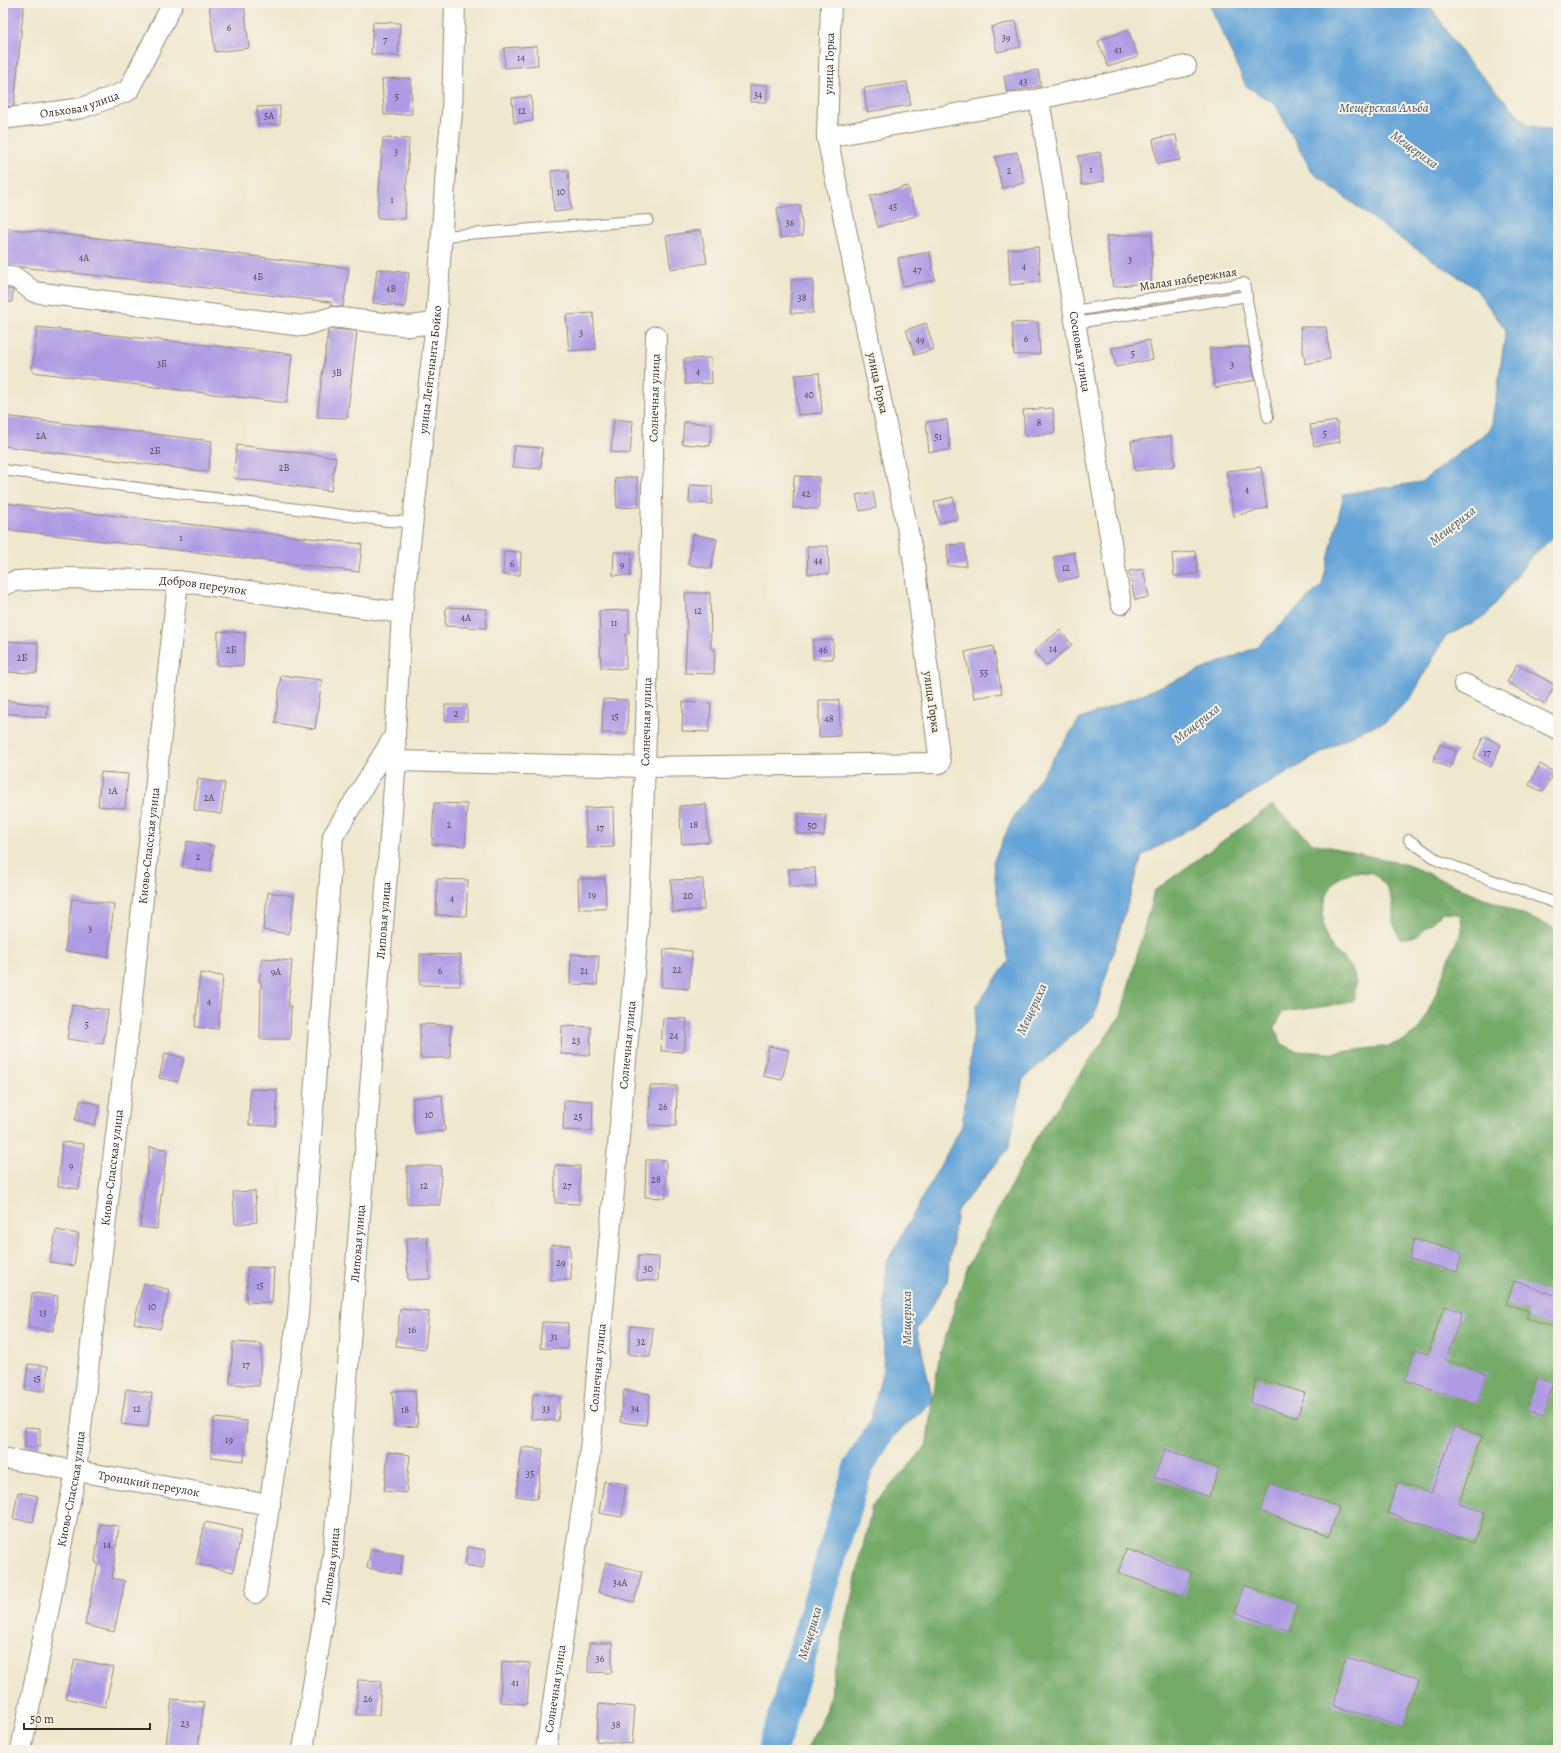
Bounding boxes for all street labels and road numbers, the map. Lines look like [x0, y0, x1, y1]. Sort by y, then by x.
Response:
street label: улица Горка [820, 32, 838, 96]
street label: Ольховая улица [39, 87, 122, 122]
street label: Малая набережная [1138, 263, 1238, 295]
street label: улица Лейтенанта Бойко [415, 305, 445, 436]
street label: Сосновая улица [1066, 310, 1095, 394]
street label: улица Горка [864, 350, 892, 415]
street label: Солнечная улица [645, 353, 664, 442]
street label: Добров переулок [159, 572, 248, 599]
street label: улица Горка [920, 669, 944, 734]
street label: Солнечная улица [637, 676, 655, 766]
street label: Киово-Спасская улица [134, 786, 163, 905]
street label: Липовая улица [372, 880, 394, 960]
street label: Солнечная улица [615, 999, 639, 1090]
street label: Киово-Спасская улица [97, 1108, 127, 1227]
street label: Липовая улица [347, 1203, 369, 1283]
street label: Солнечная улица [586, 1322, 610, 1413]
street label: Киово-Спасская улица [53, 1430, 89, 1548]
street label: Троицкий переулок [97, 1467, 201, 1500]
street label: Липовая улица [318, 1526, 343, 1606]
street label: Солнечная улица [541, 1643, 570, 1734]

